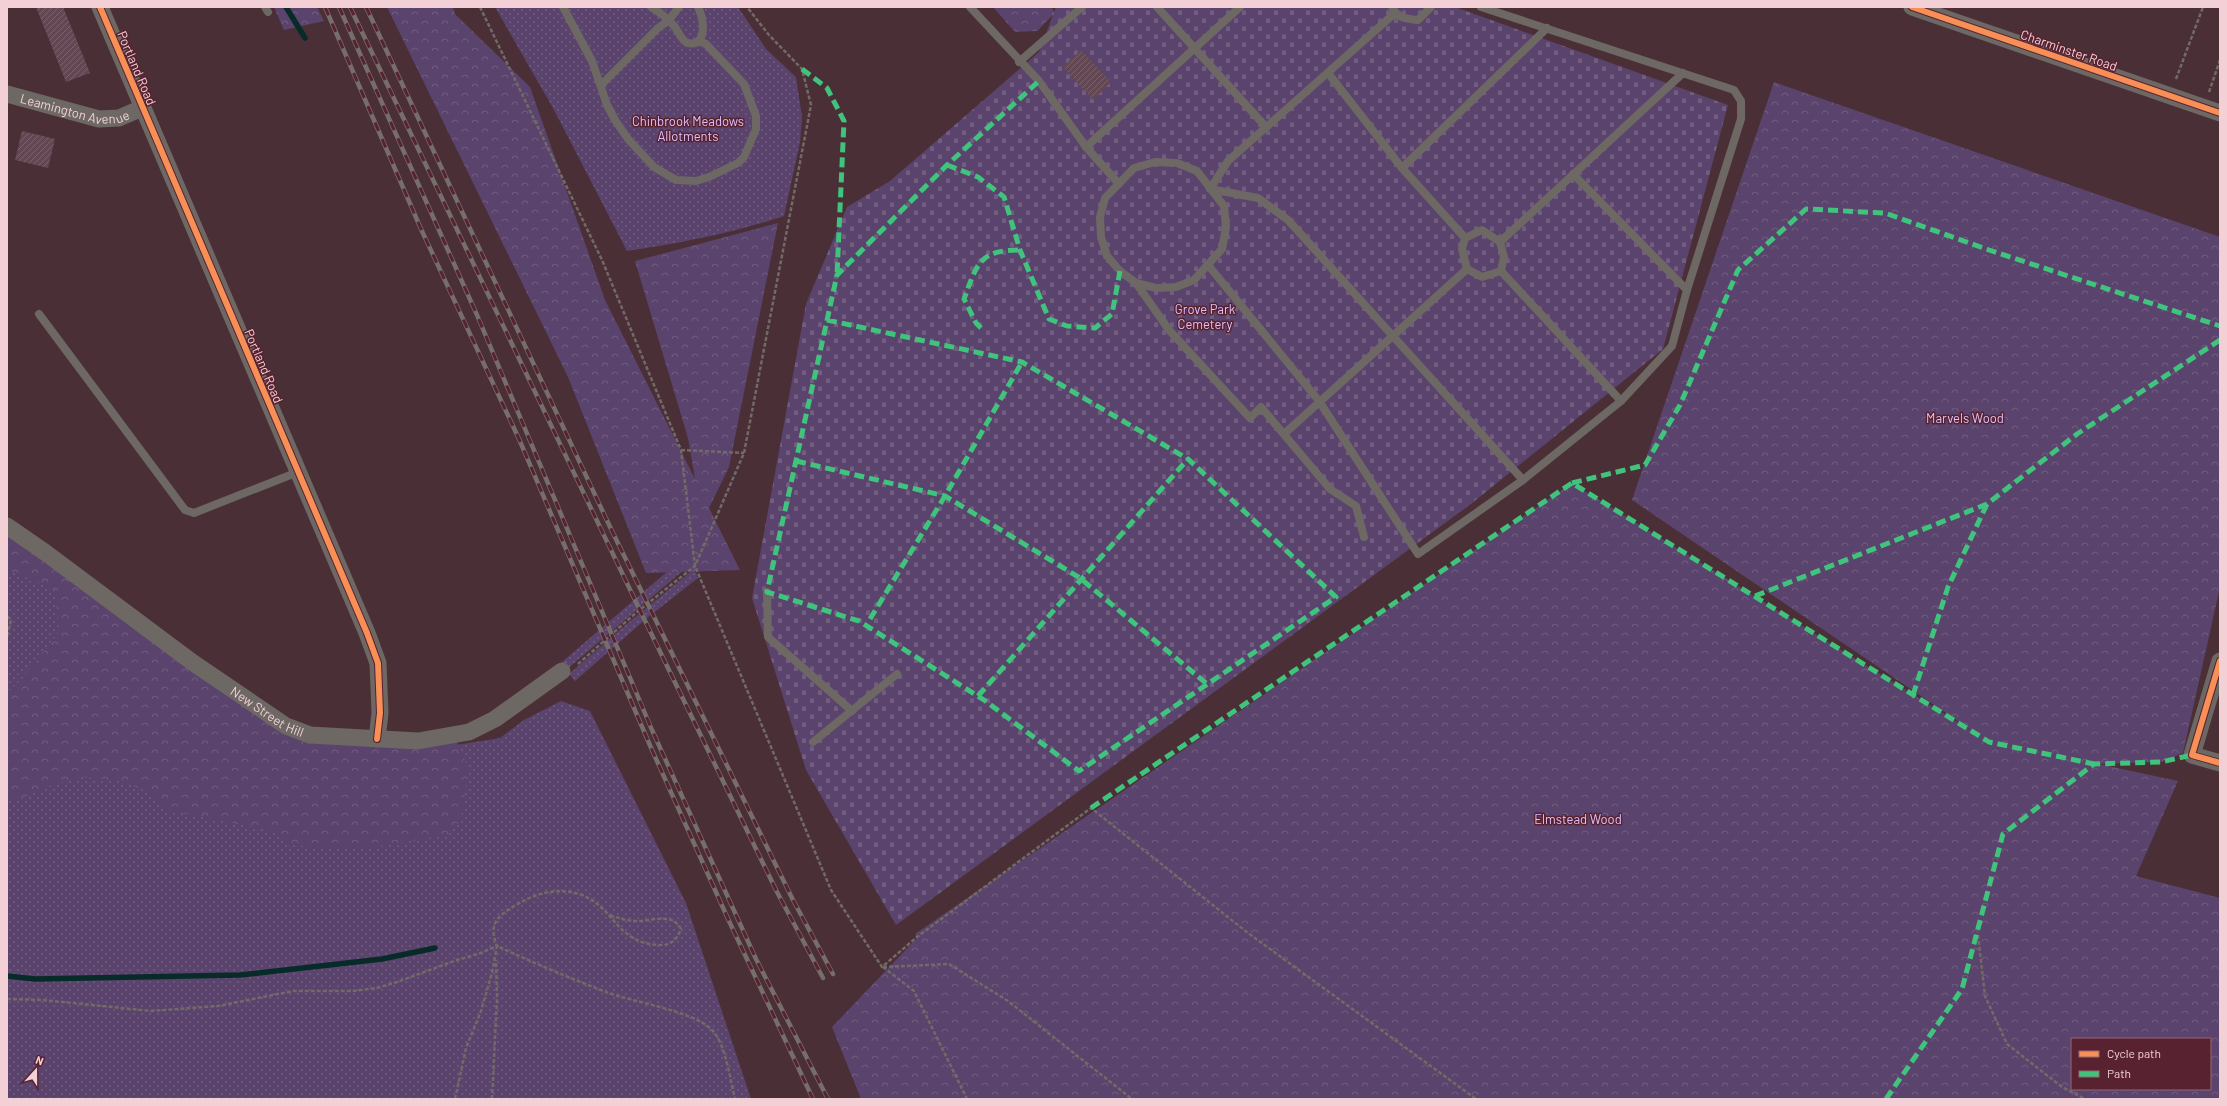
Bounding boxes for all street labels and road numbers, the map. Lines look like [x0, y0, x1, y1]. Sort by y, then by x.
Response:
street label: Charminster Road [2019, 26, 2119, 74]
street label: Portland Road [114, 28, 160, 108]
street label: Leamington Avenue [19, 90, 132, 127]
street label: Portland Road [241, 326, 287, 406]
street label: New Street Hill [228, 683, 306, 740]

